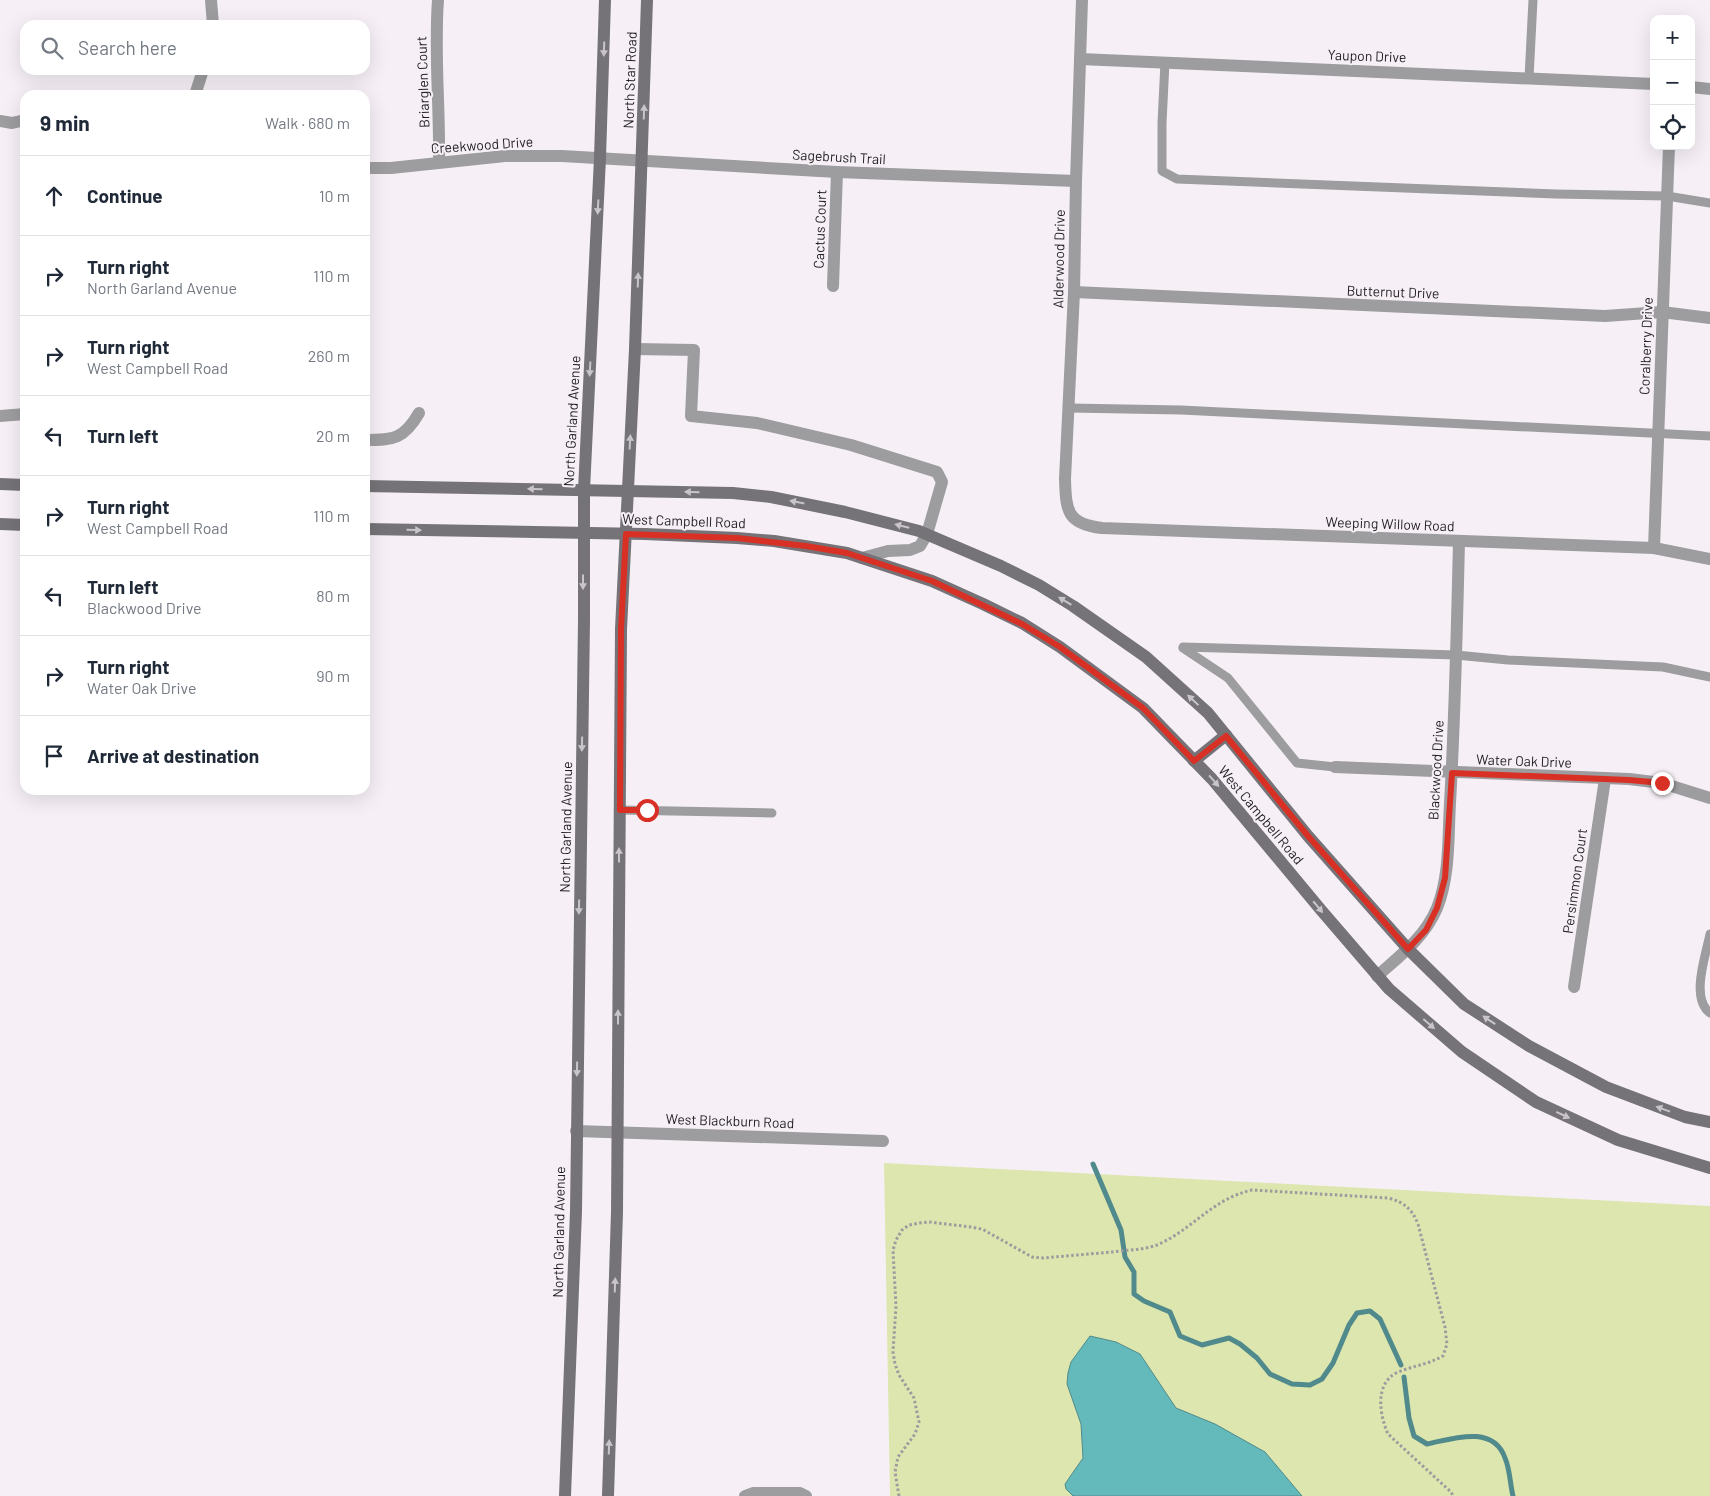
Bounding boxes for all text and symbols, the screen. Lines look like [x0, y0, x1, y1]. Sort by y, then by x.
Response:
map controls [1650, 15, 1695, 150]
button: + [1650, 15, 1695, 60]
search box [20, 20, 370, 75]
street label: North Star Road [619, 31, 640, 129]
icon: search [38, 34, 66, 62]
text: Search here [78, 36, 177, 59]
street label: Briarglen Court [412, 36, 433, 128]
one-way arrow [600, 41, 608, 57]
street label: Yaupon Drive [1327, 46, 1407, 65]
button: − [1650, 60, 1695, 105]
one-way arrow [640, 104, 648, 120]
button: locate [1650, 105, 1695, 150]
text: 9 min [40, 110, 90, 135]
text: Walk · 680 m [265, 113, 350, 132]
street label: Creekwood Drive [430, 132, 534, 157]
street label: Sagebrush Trail [792, 146, 886, 167]
icon: ahead [40, 182, 68, 210]
text: Continue [87, 184, 163, 207]
text: 10 m [319, 186, 350, 205]
street label: Cactus Court [810, 189, 829, 269]
one-way arrow [594, 199, 602, 215]
street label: Alderwood Drive [1049, 209, 1068, 309]
text: Turn right [87, 255, 169, 278]
icon: right [40, 262, 68, 290]
text: 110 m [313, 266, 350, 285]
one-way arrow [634, 272, 642, 288]
text: North Garland Avenue [87, 278, 237, 297]
street label: Butternut Drive [1346, 281, 1440, 302]
street label: Coralberry Drive [1635, 297, 1656, 395]
text: Turn right [87, 335, 169, 358]
icon: right [40, 342, 68, 370]
text: 260 m [308, 346, 350, 365]
street label: North Garland Avenue [560, 355, 583, 487]
text: West Campbell Road [87, 358, 228, 377]
one-way arrow [585, 362, 593, 378]
icon: left [40, 422, 68, 450]
text: Turn left [87, 424, 158, 447]
text: 20 m [316, 426, 350, 445]
one-way arrow [626, 434, 634, 450]
one-way arrow [527, 485, 543, 493]
one-way arrow [684, 488, 700, 496]
text: Turn right [87, 495, 169, 518]
one-way arrow [789, 498, 805, 506]
icon: right [40, 502, 68, 530]
text: 110 m [313, 506, 350, 525]
street label: West Campbell Road [622, 510, 746, 531]
street label: Weeping Willow Road [1325, 513, 1455, 534]
text: West Campbell Road [87, 518, 228, 537]
one-way arrow [894, 522, 909, 530]
one-way arrow [406, 526, 422, 534]
one-way arrow [579, 574, 587, 590]
text: Turn left [87, 575, 158, 598]
icon: left [40, 582, 68, 610]
text: 80 m [316, 586, 350, 605]
one-way arrow [1058, 596, 1071, 605]
text: Blackwood Drive [87, 598, 202, 617]
text: Turn right [87, 655, 169, 678]
icon: right [40, 662, 68, 690]
text: 90 m [316, 666, 350, 685]
text: Water Oak Drive [87, 678, 196, 697]
one-way arrow [1188, 694, 1200, 706]
street label: Blackwood Drive [1424, 719, 1447, 820]
one-way arrow [578, 736, 586, 752]
icon: arrive [40, 742, 68, 770]
text: Arrive at destination [87, 744, 259, 767]
street label: Water Oak Drive [1476, 750, 1572, 771]
street label: North Garland Avenue [556, 761, 575, 893]
street label: West Campbell Road [1215, 762, 1308, 867]
route end [1651, 772, 1674, 795]
one-way arrow [1208, 775, 1220, 787]
route start [636, 799, 659, 822]
street label: Persimmon Court [1559, 827, 1590, 935]
one-way arrow [616, 847, 624, 863]
one-way arrow [575, 899, 583, 915]
one-way arrow [1312, 900, 1323, 913]
one-way arrow [614, 1009, 622, 1025]
one-way arrow [1482, 1015, 1495, 1024]
one-way arrow [1423, 1018, 1435, 1030]
one-way arrow [573, 1061, 581, 1077]
one-way arrow [1656, 1105, 1671, 1112]
street label: West Blackburn Road [665, 1110, 795, 1131]
one-way arrow [1556, 1111, 1570, 1119]
street label: North Garland Avenue [549, 1166, 568, 1298]
one-way arrow [611, 1277, 619, 1293]
one-way arrow [606, 1439, 614, 1455]

